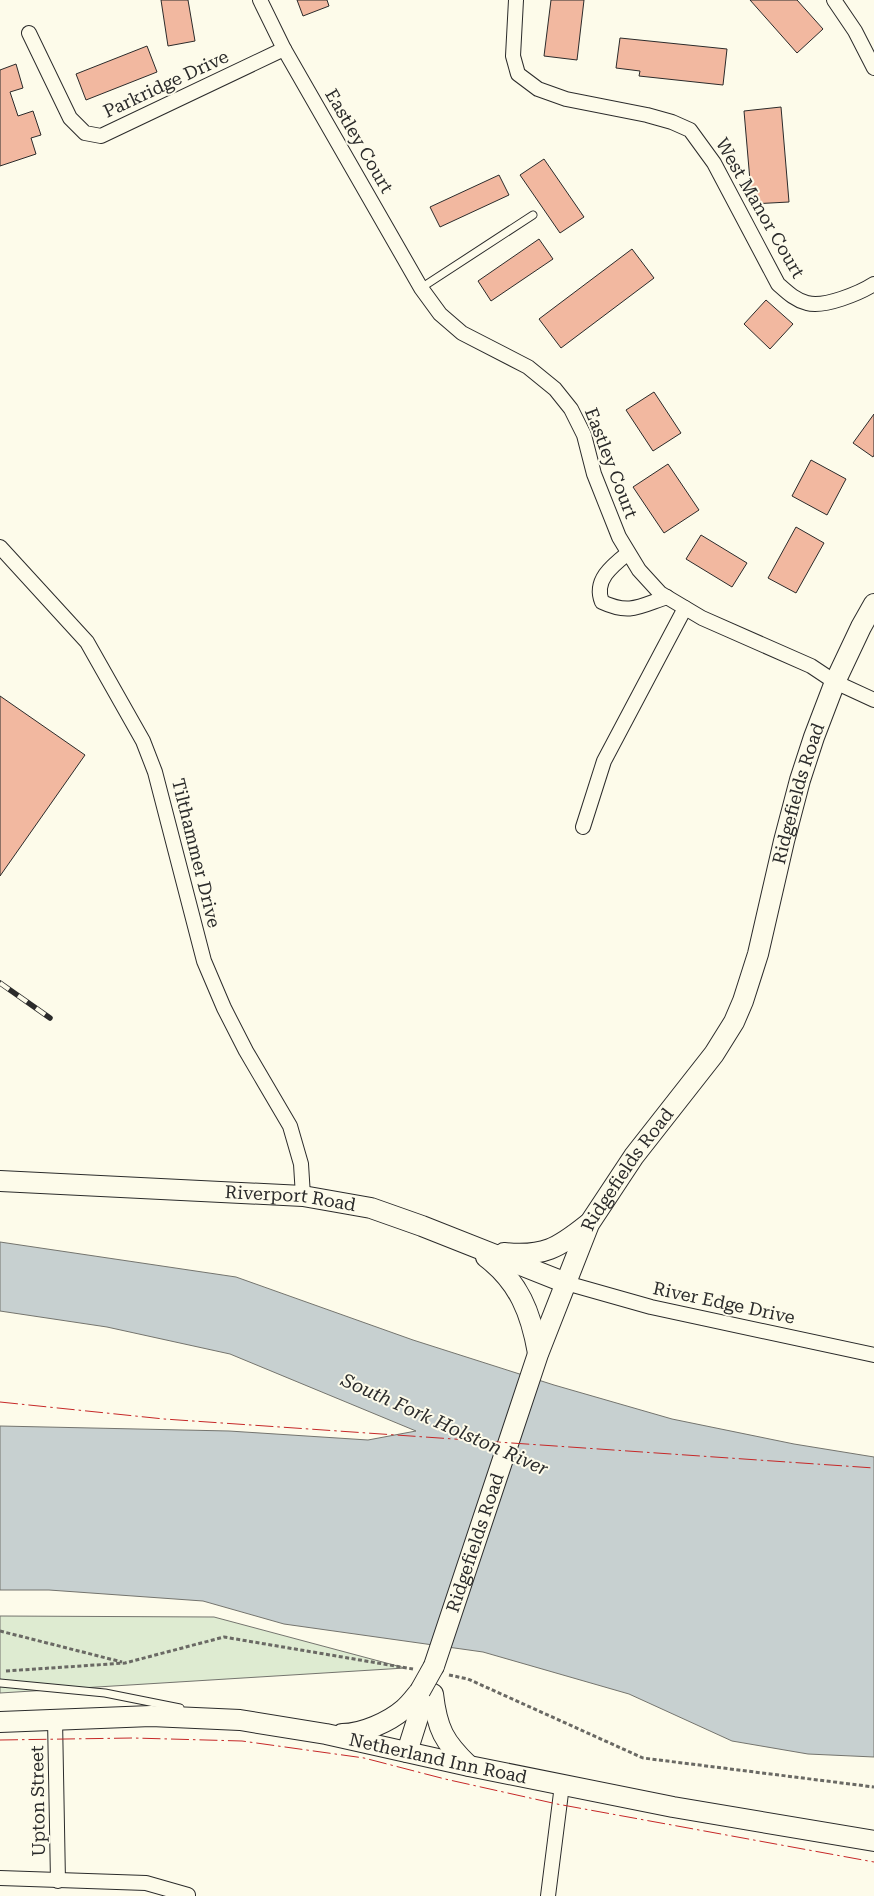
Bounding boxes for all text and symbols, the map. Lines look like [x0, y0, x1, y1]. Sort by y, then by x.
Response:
street label: Parkridge Drive [100, 45, 232, 122]
street label: Eastley Court [321, 85, 398, 197]
street label: West Manor Court [712, 134, 809, 282]
street label: Eastley Court [581, 405, 642, 521]
street label: Ridgefields Road [768, 720, 829, 866]
street label: Tilthammer Drive [168, 776, 225, 930]
street label: Ridgefields Road [576, 1103, 678, 1234]
street label: Riverport Road [224, 1181, 358, 1215]
street label: River Edge Drive [651, 1277, 797, 1328]
water label: South Fork Holston River [337, 1368, 552, 1481]
street label: Ridgefields Road [442, 1470, 508, 1615]
street label: Netherland Inn Road [347, 1728, 529, 1788]
street label: Upton Street [26, 1745, 49, 1857]

